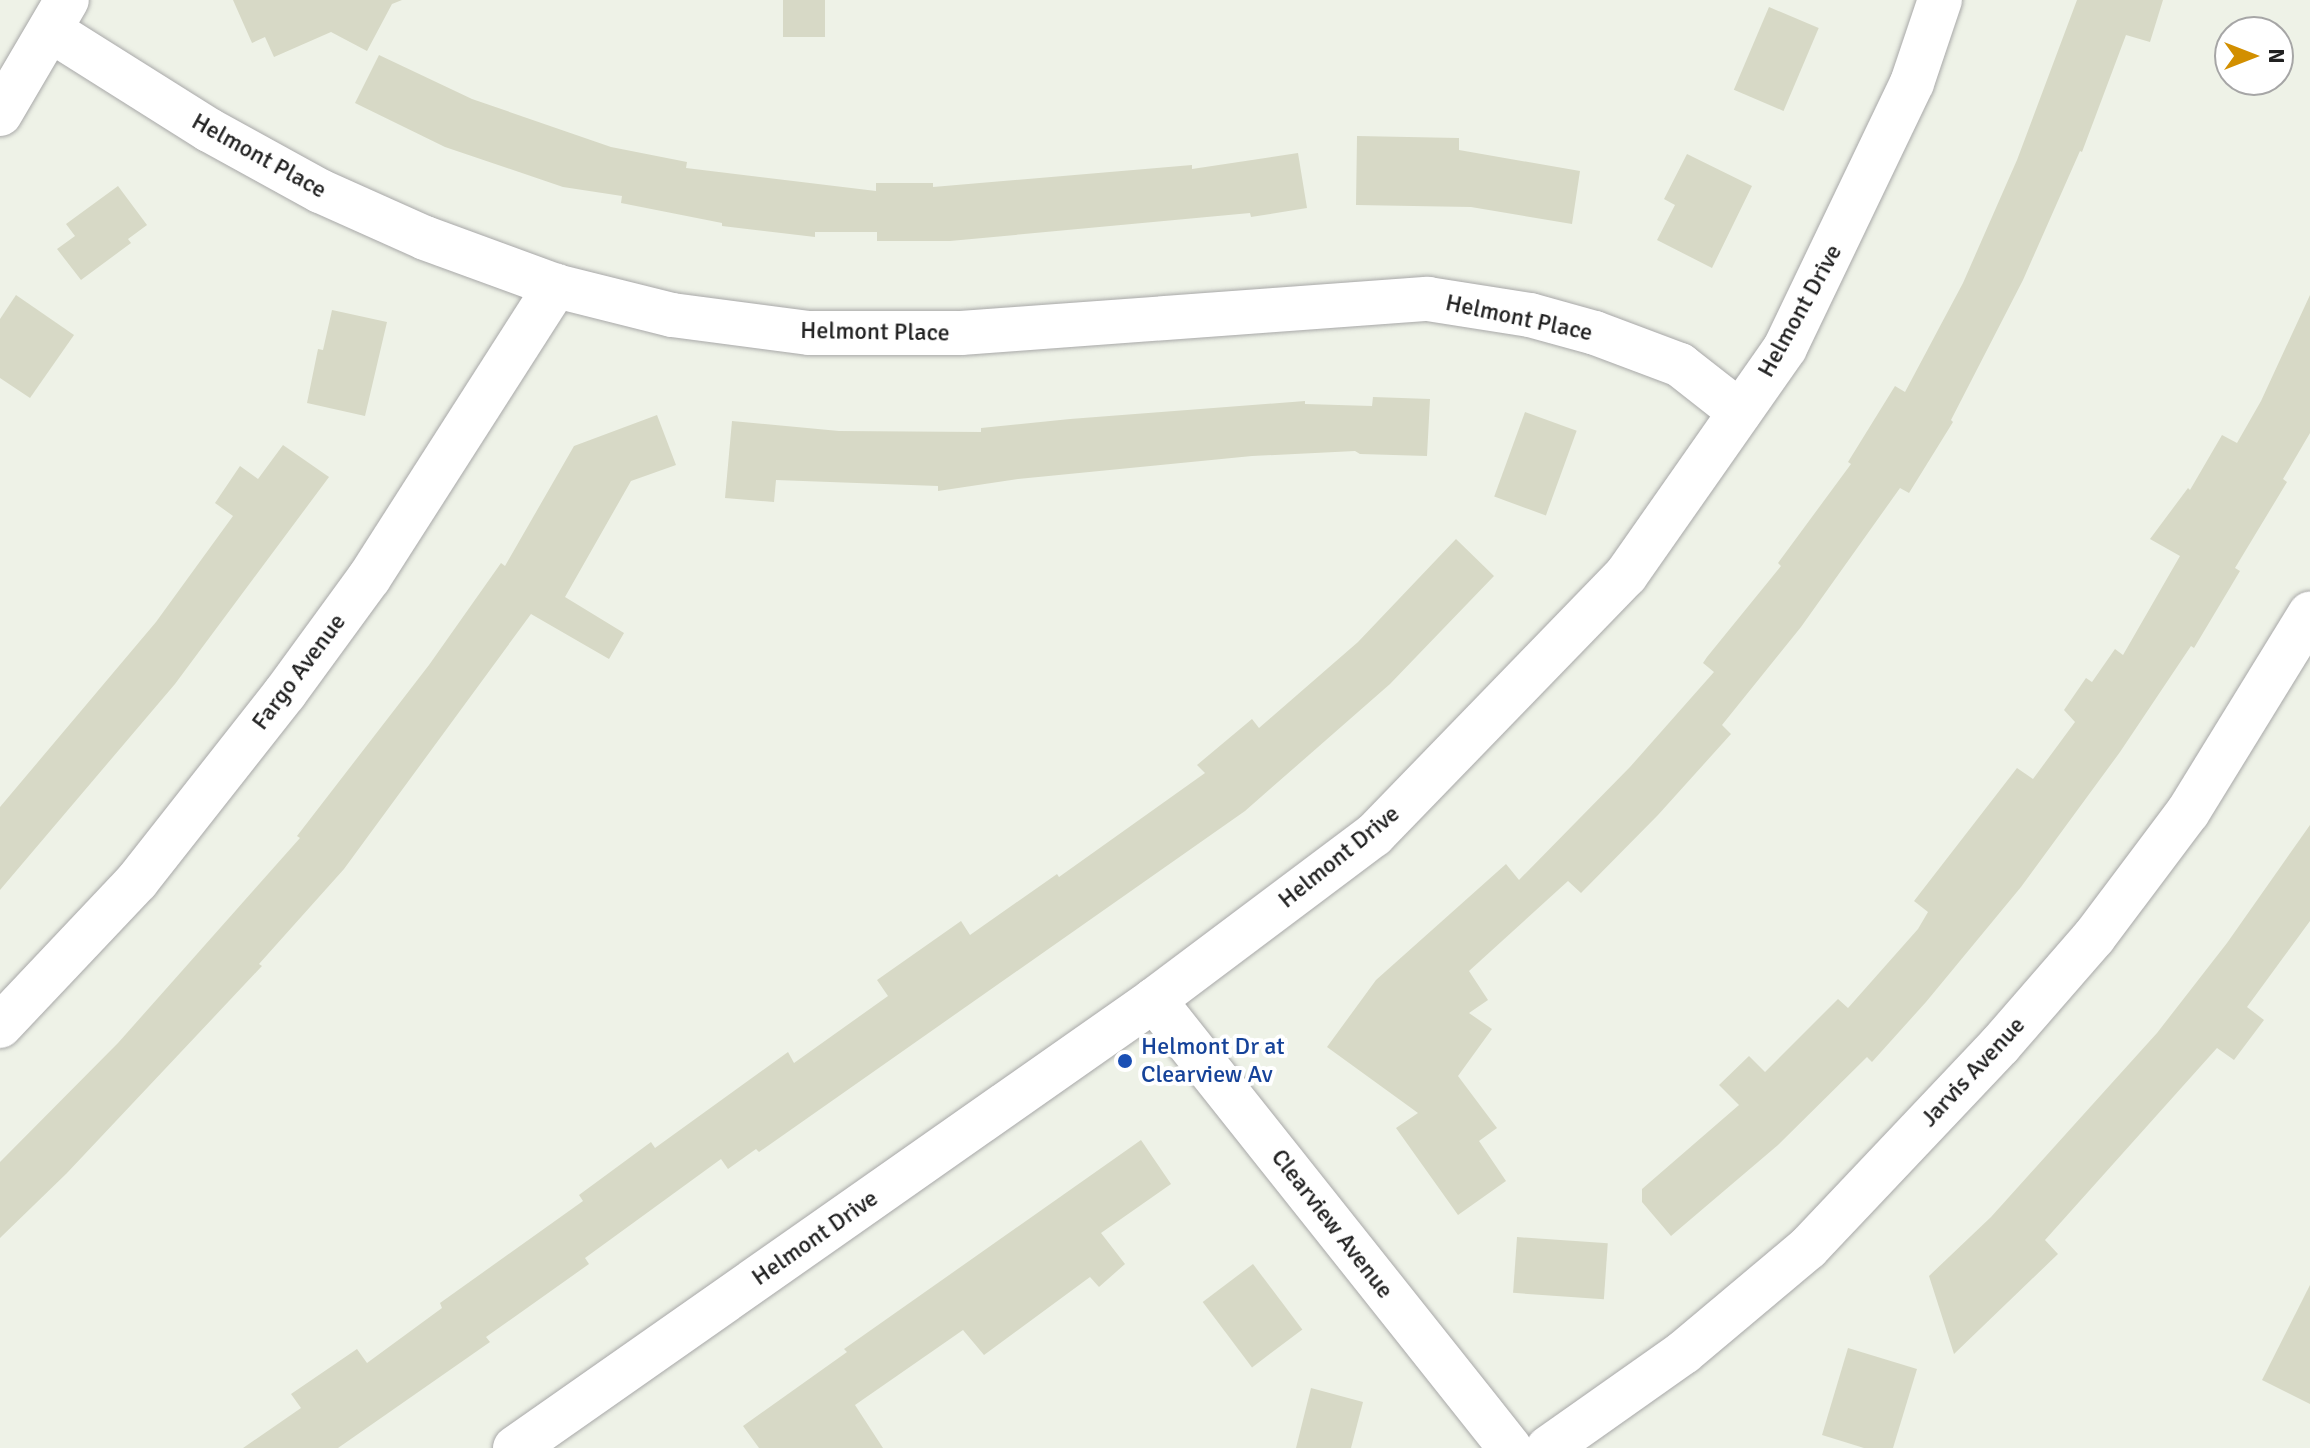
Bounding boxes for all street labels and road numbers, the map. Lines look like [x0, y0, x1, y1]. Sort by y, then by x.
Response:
street label: Helmont Place [187, 107, 331, 205]
street label: Helmont Drive [1752, 240, 1848, 382]
street label: Helmont Place [1443, 288, 1595, 348]
street label: Helmont Place [800, 316, 950, 348]
street label: Fargo Avenue [246, 608, 352, 736]
street label: Helmont Drive [1273, 799, 1405, 915]
street label: Jarvis Avenue [1915, 1011, 2031, 1133]
street label: Clearview Avenue [1265, 1144, 1399, 1304]
street label: Helmont Drive [746, 1184, 884, 1292]

